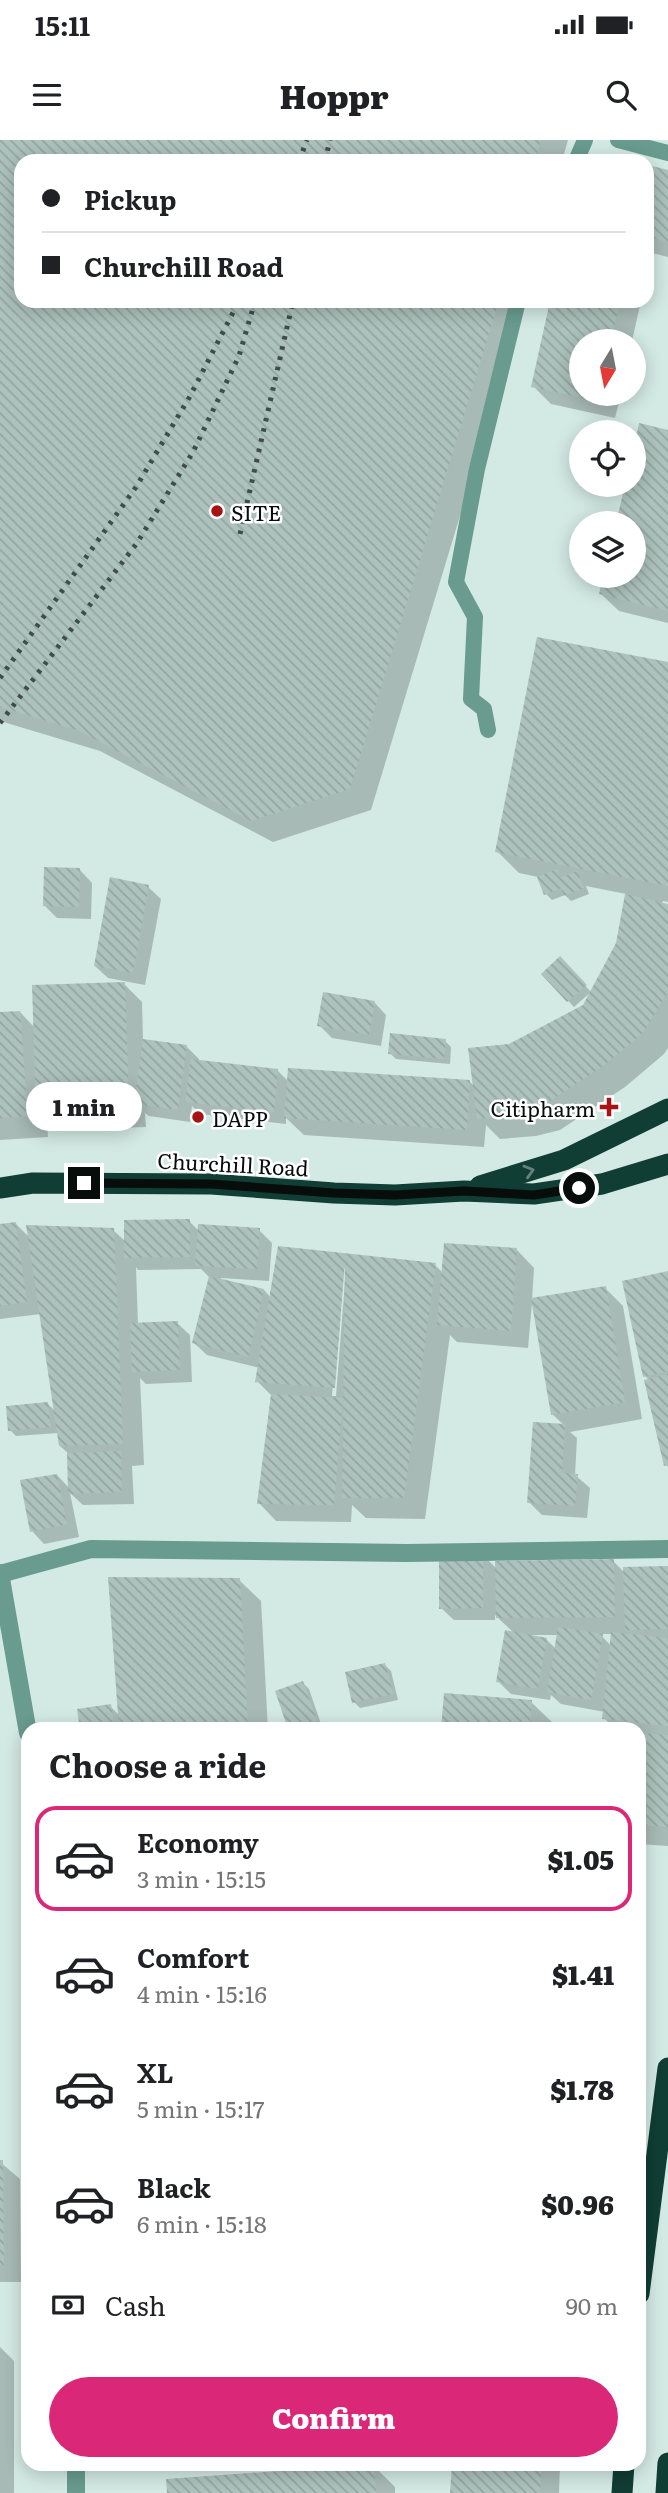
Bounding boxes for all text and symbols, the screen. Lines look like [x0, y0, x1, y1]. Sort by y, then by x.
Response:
text: 15:11 [35, 5, 90, 44]
text: Hoppr [279, 71, 389, 119]
icon: menu [28, 76, 66, 114]
icon: search [602, 76, 640, 114]
text: Pickup [84, 179, 176, 218]
text: Churchill Road [84, 246, 284, 285]
north arrow [569, 329, 646, 406]
map controls [569, 329, 646, 588]
button: locate [569, 420, 646, 497]
place label: SITE [231, 496, 281, 527]
marker: SITE [209, 503, 225, 519]
button: layers [569, 511, 646, 588]
callout: 1 min [26, 1082, 142, 1130]
text: 1 min [53, 1089, 115, 1123]
place label: Citipharm [491, 1092, 595, 1123]
marker: Citipharm [601, 1099, 617, 1115]
place label: DAPP [212, 1102, 268, 1133]
marker: DAPP [190, 1109, 206, 1125]
street label: Churchill Road [157, 1144, 310, 1182]
one-way arrow [523, 1164, 535, 1179]
route end [68, 1167, 100, 1199]
route start [563, 1172, 595, 1204]
text: Choose a ride [49, 1740, 266, 1788]
text: Economy [137, 1822, 259, 1861]
icon: car [53, 1827, 116, 1890]
text: $1.05 [548, 1839, 614, 1878]
text: 3 min · 15:15 [137, 1861, 266, 1895]
text: Comfort [137, 1937, 249, 1976]
icon: car [53, 1942, 116, 2005]
text: $1.41 [552, 1954, 614, 1993]
text: 4 min · 15:16 [137, 1976, 267, 2010]
text: XL [137, 2052, 174, 2091]
icon: car [53, 2057, 116, 2120]
text: $1.78 [550, 2069, 614, 2108]
text: 5 min · 15:17 [137, 2091, 264, 2125]
text: Black [137, 2167, 211, 2206]
icon: car [53, 2172, 116, 2235]
text: $0.96 [541, 2184, 614, 2223]
text: 6 min · 15:18 [137, 2206, 267, 2240]
text: Cash [105, 2285, 166, 2324]
icon: cash [49, 2286, 87, 2324]
text: 90 m [566, 2288, 618, 2322]
button: Confirm [49, 2377, 618, 2457]

